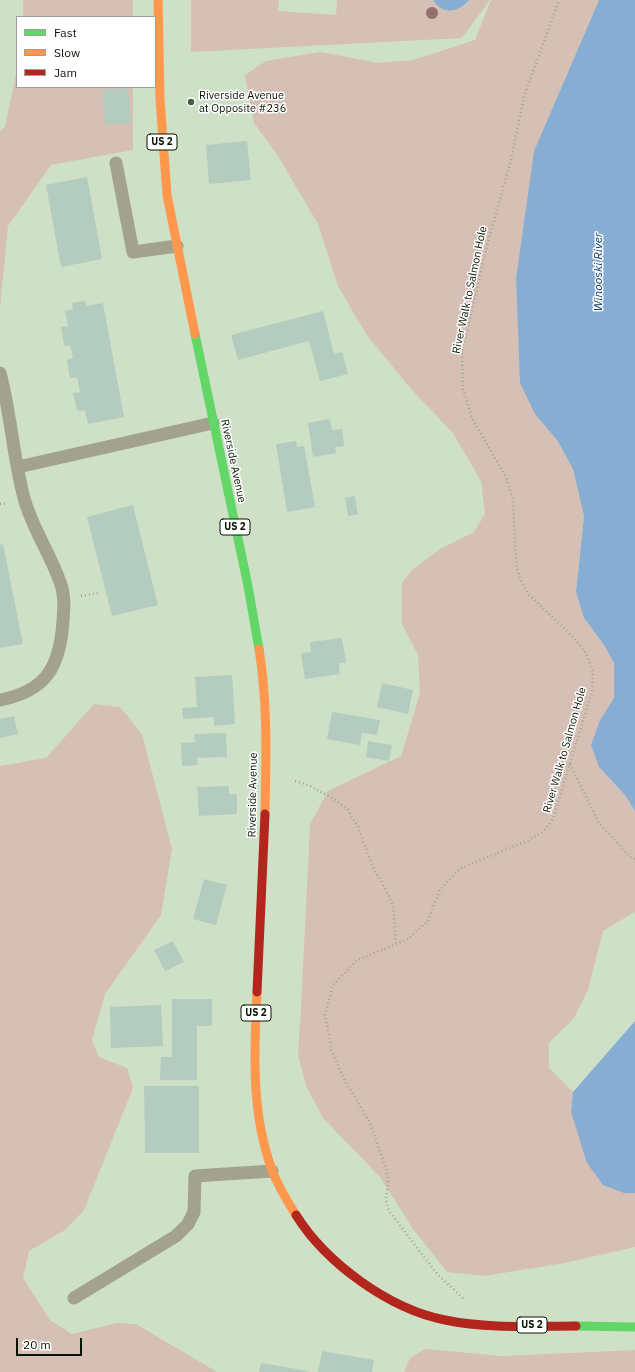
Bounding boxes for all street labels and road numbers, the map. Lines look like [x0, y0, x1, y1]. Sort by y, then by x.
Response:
road number: US 2 [147, 134, 177, 150]
street label: River Walk to Salmon Hole [450, 225, 490, 355]
street label: Riverside Avenue [218, 418, 248, 504]
road number: US 2 [220, 519, 250, 535]
street label: River Walk to Salmon Hole [541, 686, 589, 814]
street label: Riverside Avenue [246, 752, 260, 838]
road number: US 2 [241, 1005, 271, 1021]
road number: US 2 [517, 1317, 547, 1333]

